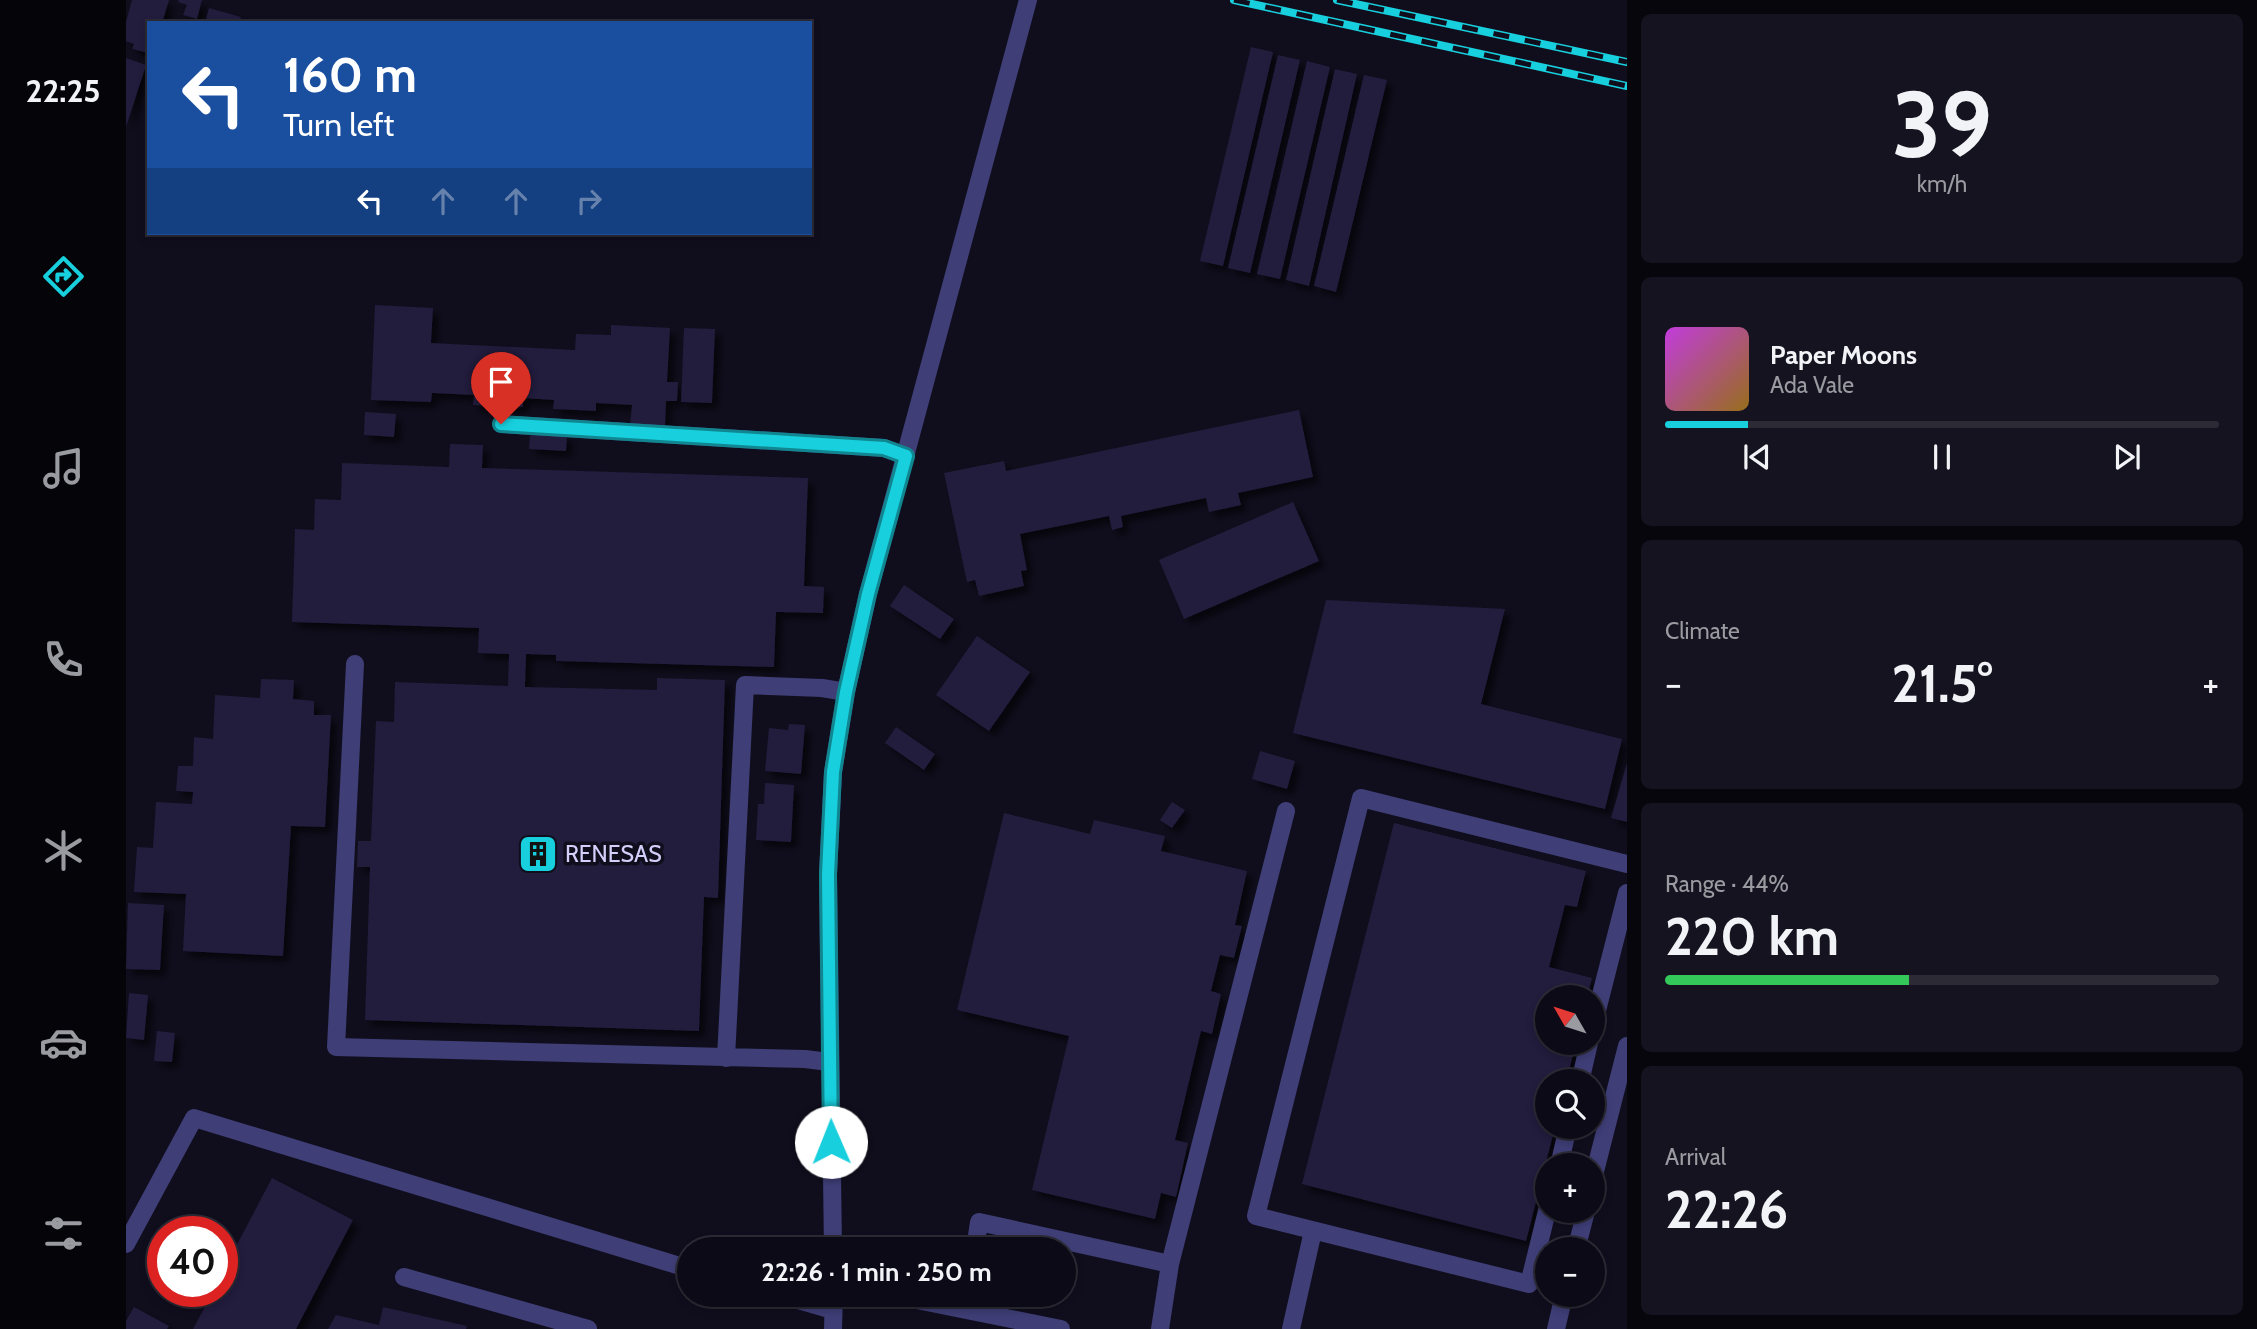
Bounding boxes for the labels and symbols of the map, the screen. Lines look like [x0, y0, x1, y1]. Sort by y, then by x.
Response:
pin [471, 352, 531, 424]
building icon: RENESAS [517, 833, 559, 875]
place label: RENESAS [565, 840, 662, 868]
north arrow [1535, 985, 1605, 1055]
position arrow [794, 1105, 868, 1179]
speed limit sign: 40 [147, 1216, 238, 1307]

